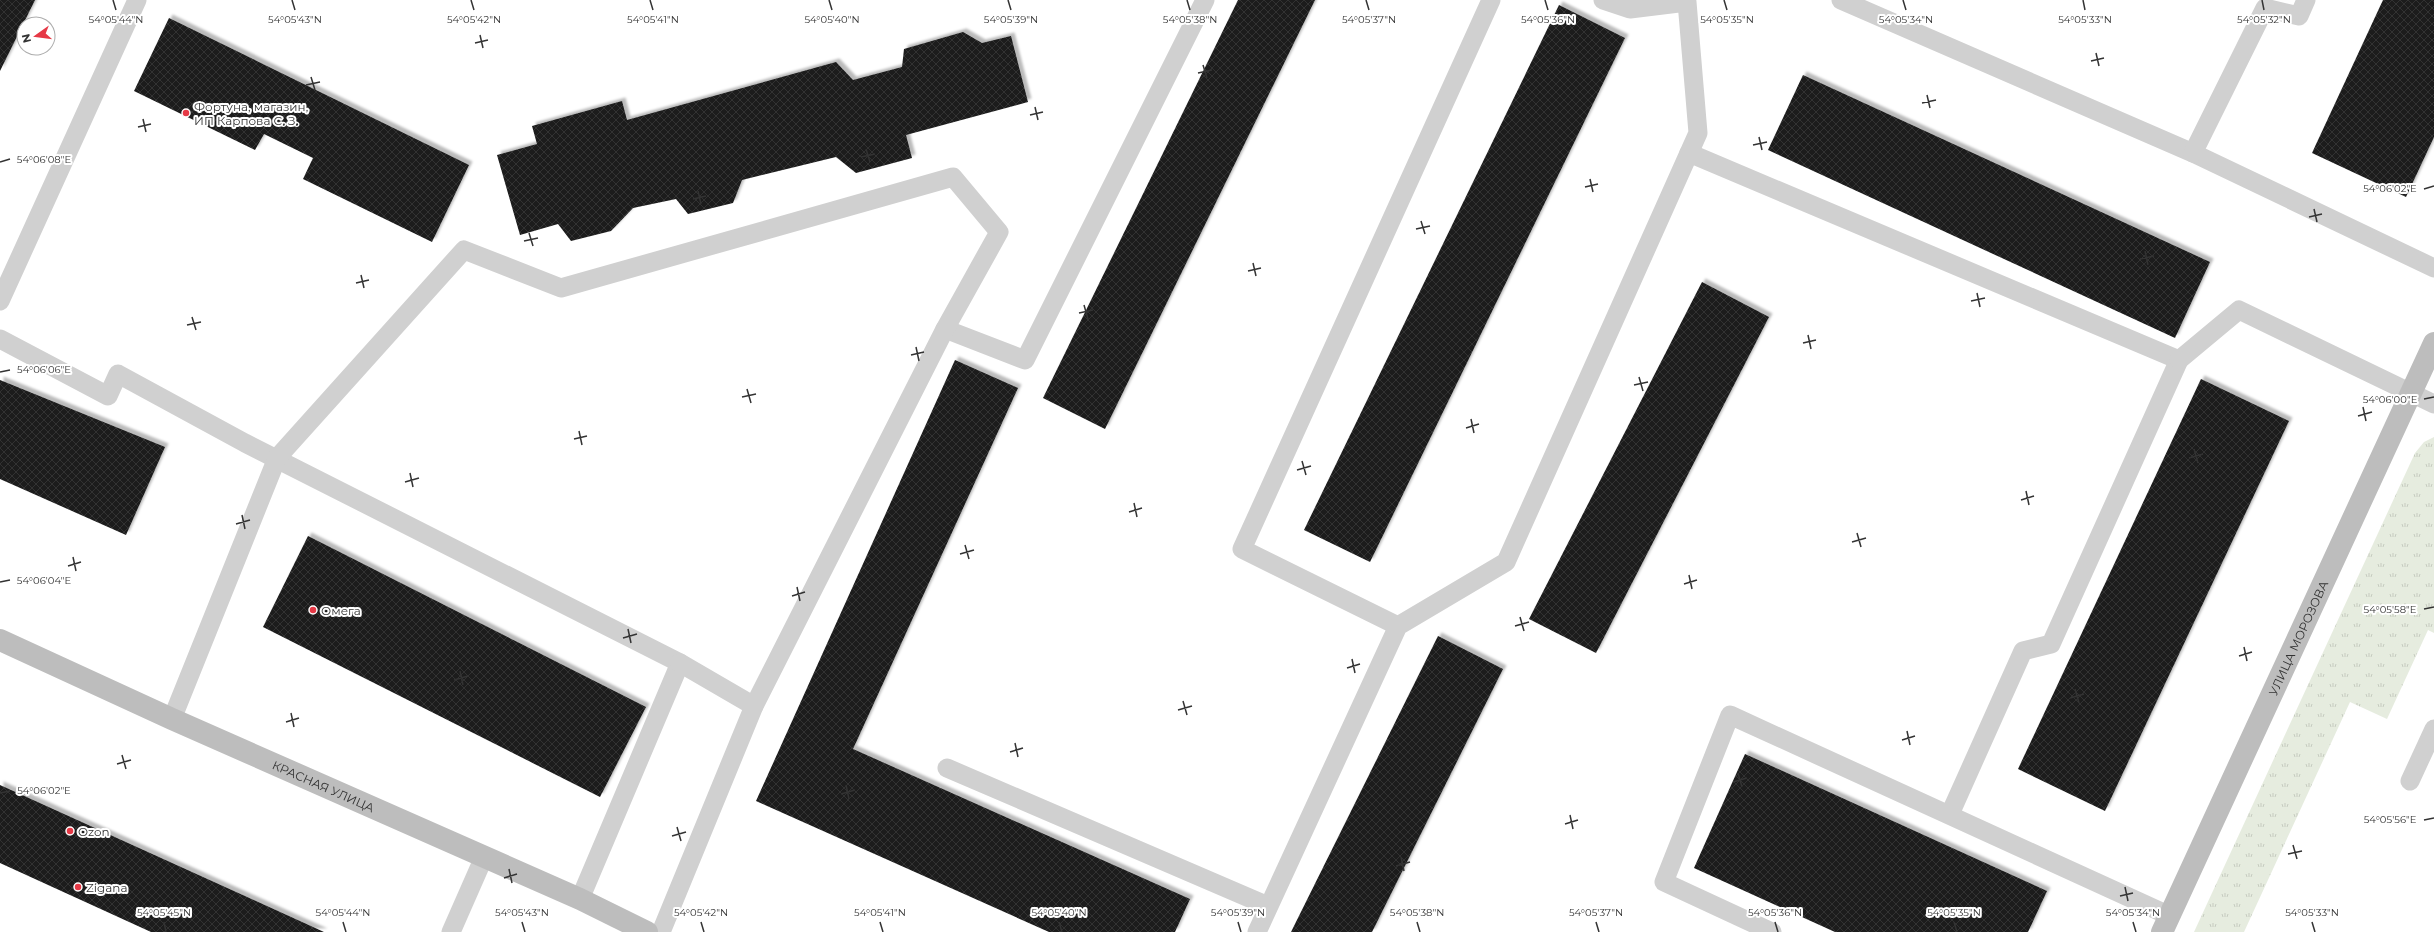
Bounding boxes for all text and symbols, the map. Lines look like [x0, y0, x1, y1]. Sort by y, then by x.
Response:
text: 54°05'44"N [89, 13, 143, 26]
text: 54°05'43"N [268, 13, 322, 26]
text: 54°05'42"N [447, 13, 501, 26]
text: 54°05'41"N [627, 13, 679, 26]
text: 54°05'40"N [804, 13, 860, 26]
text: 54°05'39"N [984, 13, 1038, 26]
text: 54°05'38"N [1163, 13, 1217, 26]
text: 54°05'37"N [1342, 13, 1396, 26]
text: 54°05'36"N [1521, 13, 1575, 26]
text: 54°05'35"N [1700, 13, 1754, 26]
text: 54°05'34"N [1879, 13, 1933, 26]
text: 54°05'33"N [2058, 13, 2112, 26]
text: 54°05'32"N [2237, 13, 2291, 26]
north arrow [16, 16, 56, 56]
text: N [18, 32, 34, 44]
place label: Фортуна, магазин, ИП Карпова С. З. [194, 99, 308, 128]
marker: Фортуна, магазин, ИП Карпова С. З. [181, 108, 191, 118]
text: 54°06'08"E [17, 153, 71, 166]
text: 54°06'02"E [2363, 182, 2417, 195]
text: 54°06'06"E [17, 363, 71, 376]
text: 54°06'00"E [2363, 393, 2418, 406]
text: 54°06'04"E [17, 574, 71, 587]
street label: УЛИЦА МОРОЗОВА [2265, 578, 2331, 698]
place label: Омега [321, 603, 361, 618]
text: 54°05'58"E [2363, 603, 2417, 616]
marker: Омега [308, 605, 318, 615]
street label: КРАСНАЯ УЛИЦА [270, 757, 377, 815]
text: 54°06'02"E [17, 784, 71, 797]
text: 54°05'56"E [2364, 813, 2417, 826]
place label: Ozon [78, 824, 110, 839]
marker: Ozon [65, 826, 75, 836]
place label: Zigana [86, 880, 128, 895]
marker: Zigana [73, 882, 83, 892]
text: 54°05'45"N [137, 906, 191, 919]
text: 54°05'44"N [316, 906, 370, 919]
text: 54°05'43"N [495, 906, 549, 919]
text: 54°05'42"N [674, 906, 728, 919]
text: 54°05'41"N [854, 906, 906, 919]
text: 54°05'40"N [1031, 906, 1087, 919]
text: 54°05'39"N [1211, 906, 1265, 919]
text: 54°05'38"N [1390, 906, 1444, 919]
text: 54°05'37"N [1569, 906, 1623, 919]
text: 54°05'36"N [1748, 906, 1802, 919]
text: 54°05'35"N [1927, 906, 1981, 919]
text: 54°05'34"N [2106, 906, 2160, 919]
text: 54°05'33"N [2285, 906, 2339, 919]

